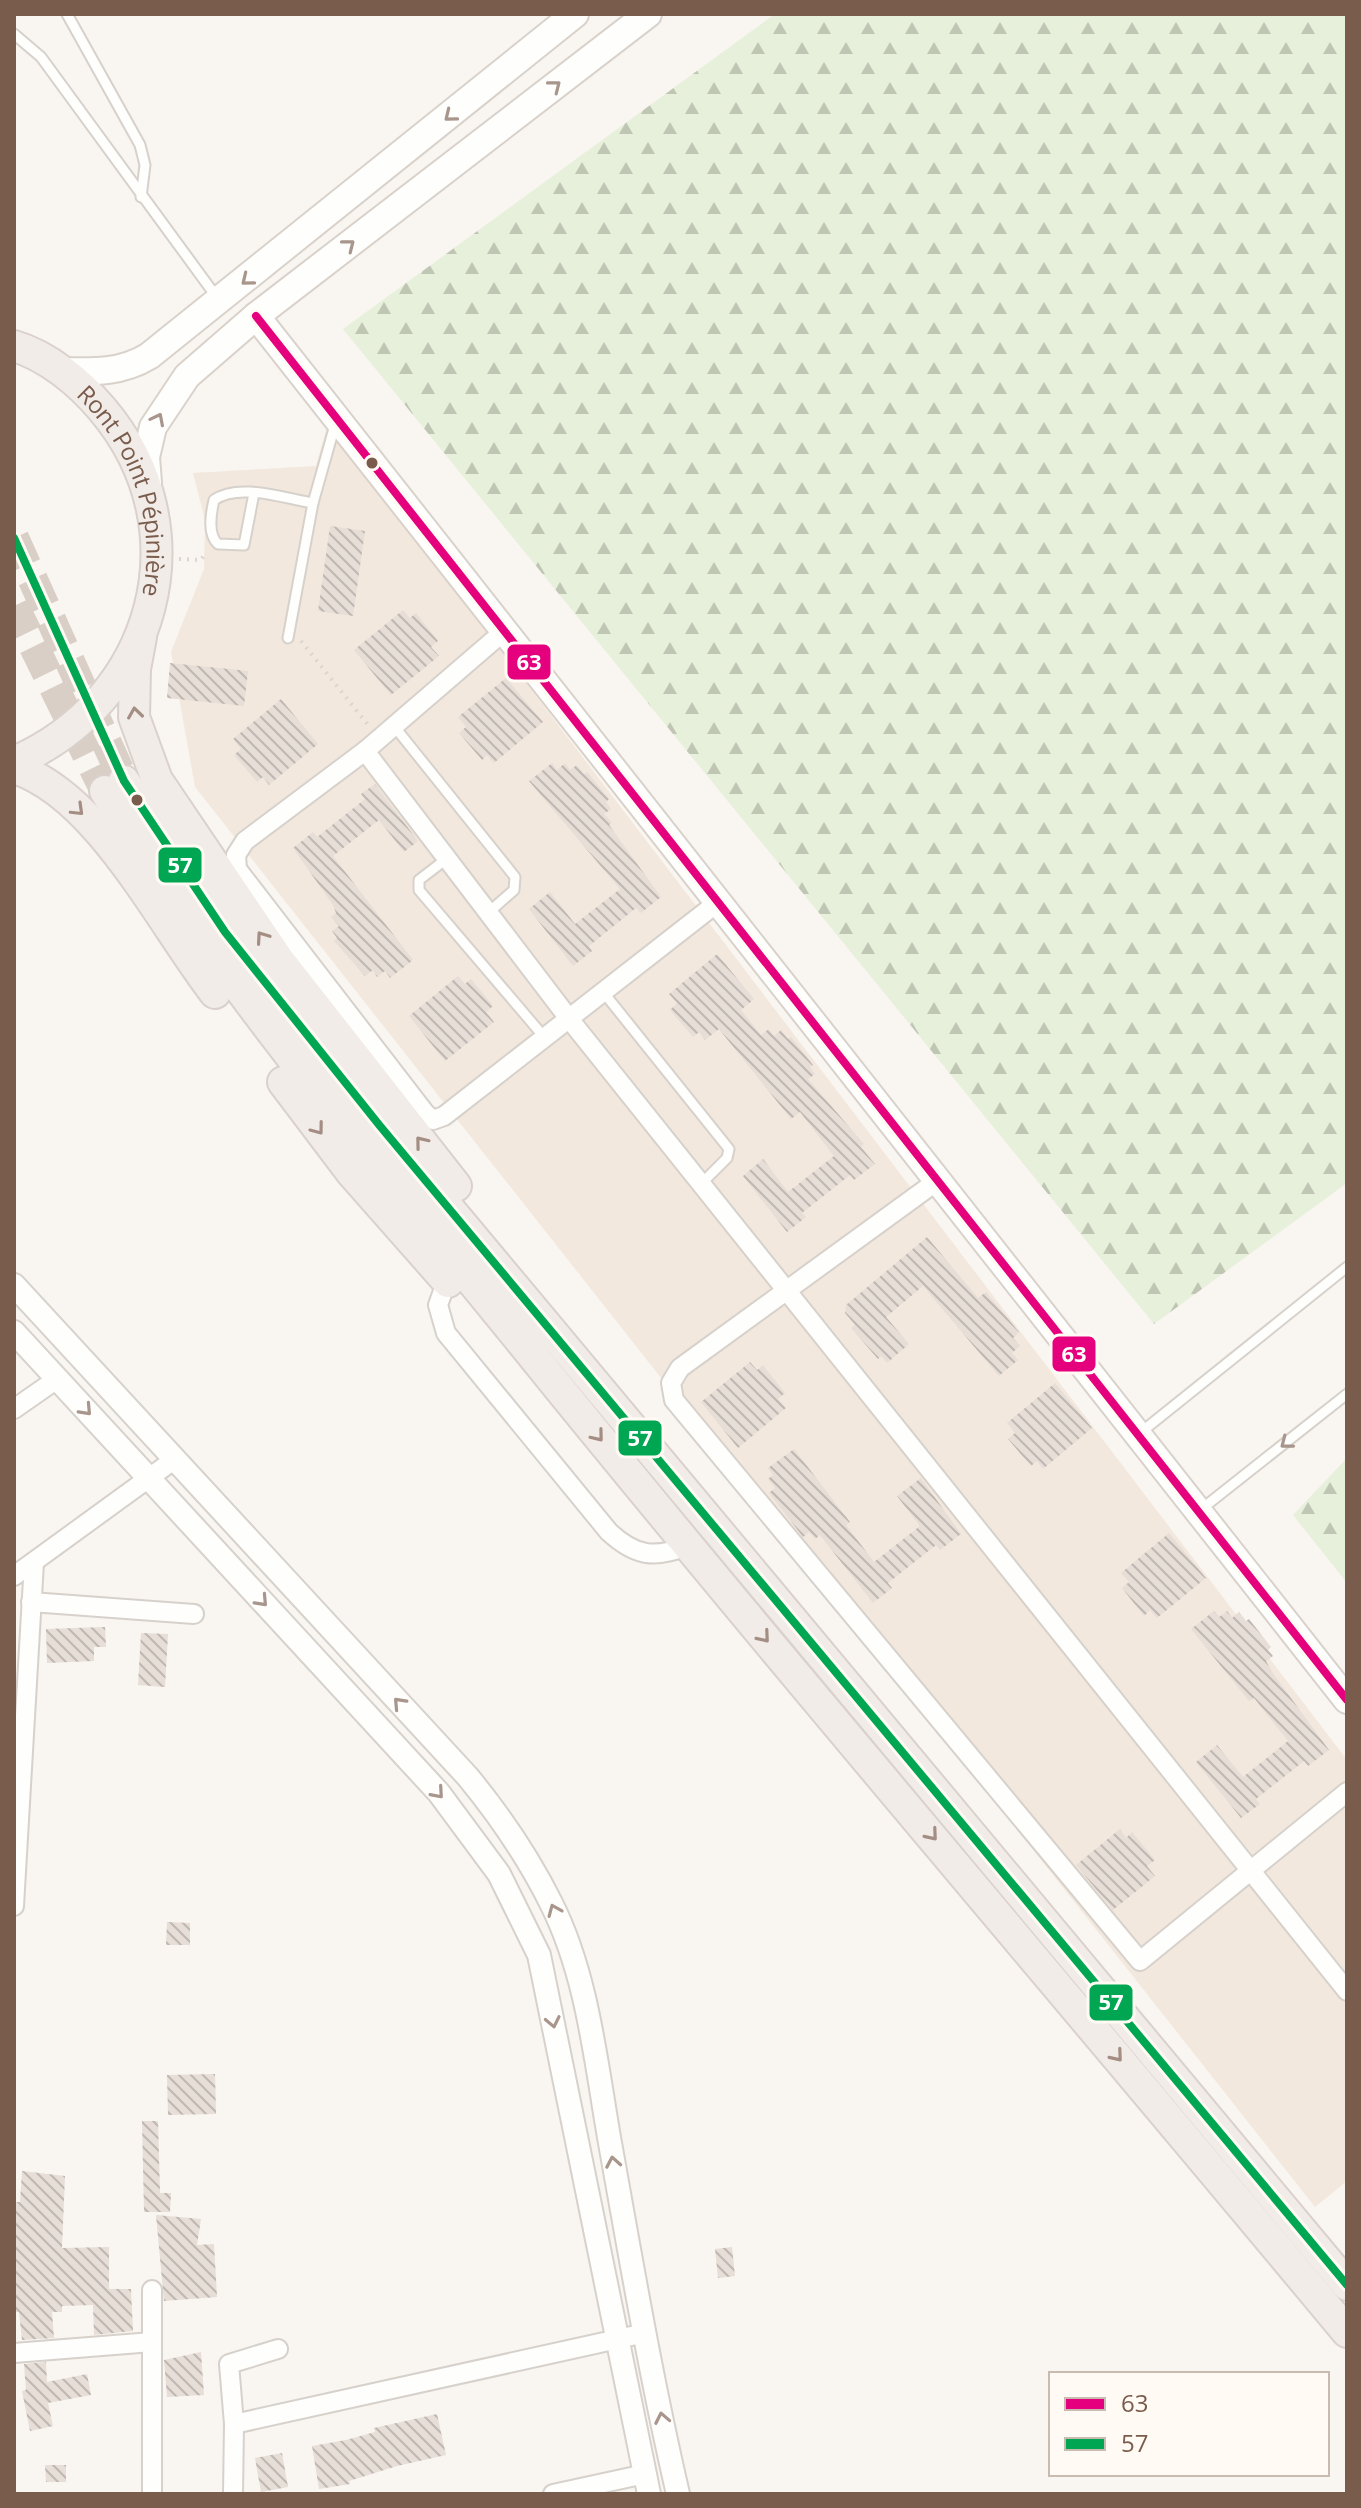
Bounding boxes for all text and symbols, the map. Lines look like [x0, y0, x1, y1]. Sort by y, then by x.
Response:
one-way arrow [546, 82, 560, 96]
one-way arrow [444, 106, 459, 121]
one-way arrow [340, 241, 354, 255]
one-way arrow [242, 270, 257, 284]
street label: Ront Point Pépinière [71, 377, 173, 599]
one-way arrow [148, 412, 164, 427]
unlabelled marker [364, 455, 380, 471]
line badge: 63 [506, 643, 552, 681]
text: 63 [516, 646, 542, 676]
one-way arrow [127, 706, 144, 720]
unlabelled marker [129, 792, 145, 808]
one-way arrow [69, 800, 83, 815]
line badge: 57 [157, 846, 203, 884]
text: 57 [167, 849, 193, 879]
one-way arrow [257, 931, 272, 945]
one-way arrow [309, 1120, 323, 1135]
one-way arrow [416, 1137, 431, 1151]
line badge: 63 [1051, 1335, 1097, 1373]
text: 63 [1061, 1338, 1087, 1368]
one-way arrow [76, 1401, 90, 1416]
line badge: 57 [617, 1419, 663, 1457]
text: 57 [627, 1422, 653, 1452]
one-way arrow [588, 1427, 603, 1441]
one-way arrow [1280, 1433, 1295, 1447]
one-way arrow [253, 1592, 267, 1607]
one-way arrow [754, 1627, 769, 1642]
one-way arrow [395, 1697, 409, 1712]
one-way arrow [428, 1783, 443, 1798]
one-way arrow [922, 1825, 937, 1840]
one-way arrow [547, 1904, 563, 1918]
line badge: 57 [1088, 1983, 1134, 2022]
text: 57 [1098, 1986, 1124, 2016]
one-way arrow [544, 2014, 561, 2028]
one-way arrow [1107, 2046, 1122, 2061]
one-way arrow [606, 2155, 623, 2169]
legend [1049, 2372, 1329, 2476]
text: 63 [1121, 2386, 1148, 2419]
one-way arrow [654, 2411, 671, 2424]
text: 57 [1121, 2426, 1148, 2459]

